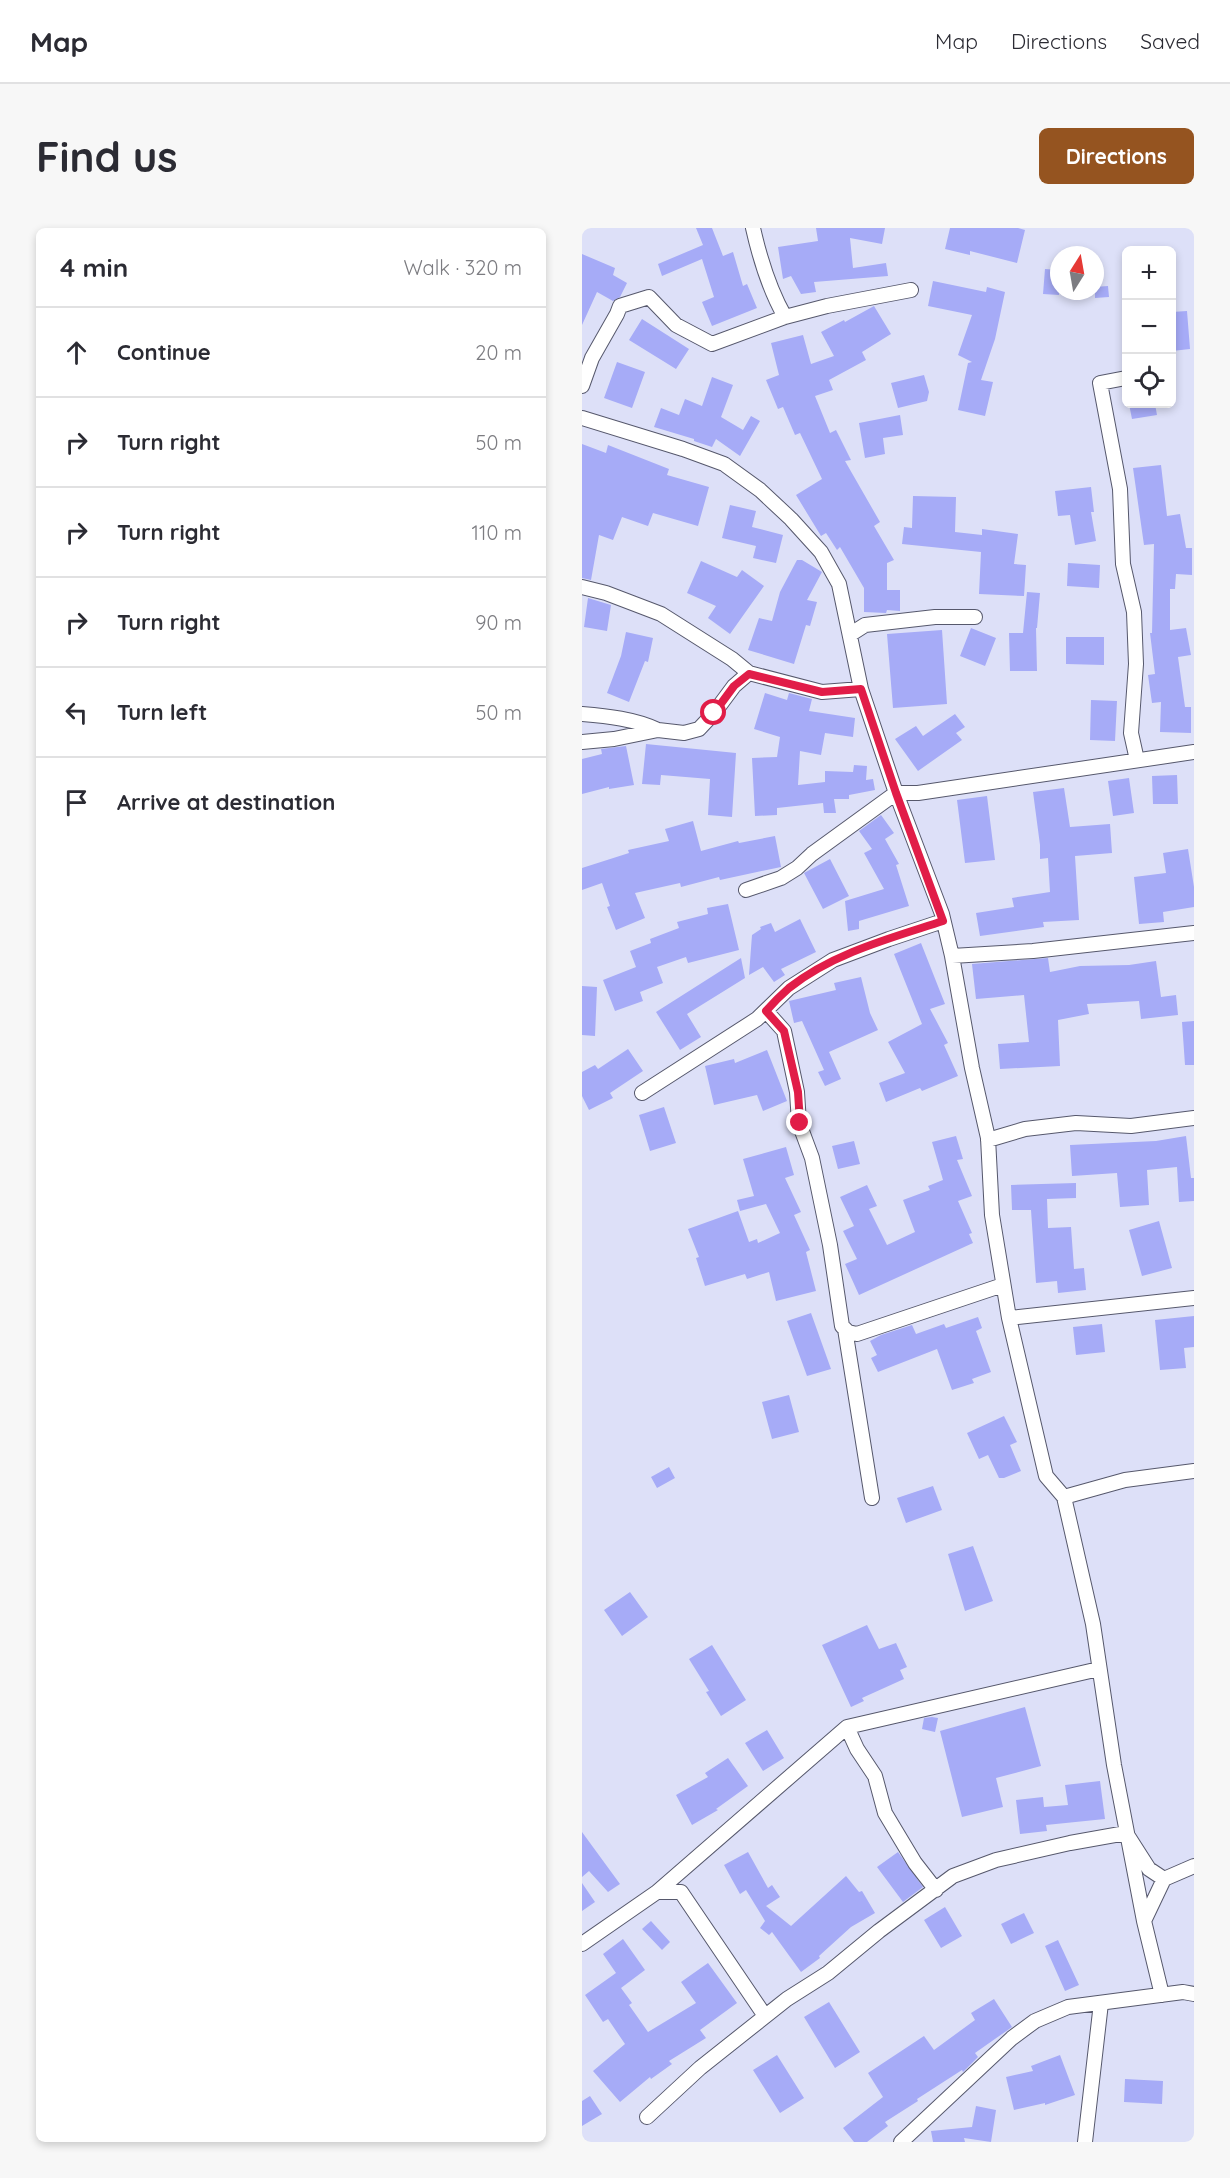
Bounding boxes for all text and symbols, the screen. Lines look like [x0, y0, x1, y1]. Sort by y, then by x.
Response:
text: Map [30, 24, 88, 59]
text: Map [935, 28, 978, 54]
text: Directions [1011, 28, 1107, 54]
text: Saved [1140, 28, 1200, 54]
button: Directions [1039, 128, 1194, 184]
text: Find us [36, 130, 178, 183]
north arrow [1050, 246, 1104, 300]
map controls [1122, 246, 1176, 408]
button: + [1122, 246, 1176, 300]
text: 4 min [60, 251, 128, 284]
text: Walk · 320 m [403, 255, 522, 280]
button: − [1122, 300, 1176, 354]
icon: ahead [60, 336, 93, 369]
text: Continue [117, 338, 211, 366]
text: 20 m [475, 340, 522, 365]
button: locate [1122, 354, 1176, 408]
icon: right [60, 426, 93, 459]
text: Turn right [117, 428, 221, 456]
text: 50 m [476, 430, 522, 455]
icon: right [60, 516, 93, 549]
text: Turn right [117, 518, 221, 546]
text: 110 m [472, 520, 522, 545]
icon: right [60, 606, 93, 639]
text: Turn right [117, 608, 221, 636]
text: 90 m [475, 610, 522, 635]
icon: left [60, 696, 93, 729]
text: Turn left [117, 698, 207, 726]
route start [700, 699, 726, 725]
text: 50 m [476, 700, 522, 725]
icon: arrive [60, 786, 93, 819]
text: Arrive at destination [117, 788, 335, 816]
route end [786, 1109, 812, 1135]

